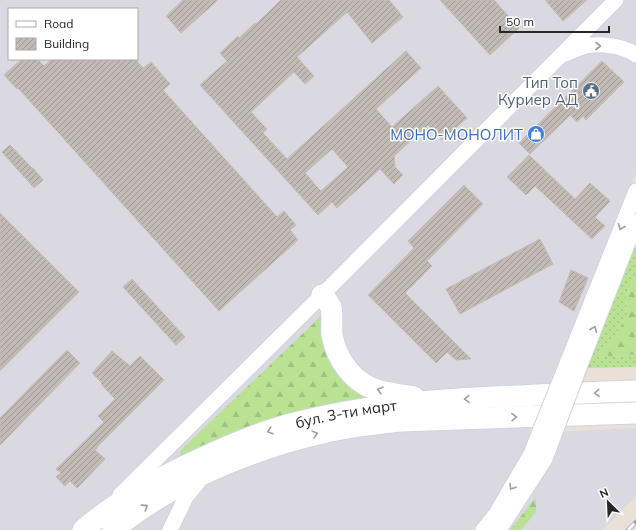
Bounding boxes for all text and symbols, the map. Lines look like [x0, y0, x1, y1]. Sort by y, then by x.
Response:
legend [8, 8, 138, 60]
scale bar [500, 8, 609, 34]
text: 50 m [506, 14, 534, 29]
text: Road [44, 16, 73, 31]
text: Building [44, 36, 89, 51]
one-way arrow [595, 42, 601, 50]
place label: Тип Топ Куриер АД [498, 73, 578, 109]
public building icon: Тип Топ Куриер АД [581, 81, 601, 101]
shop icon: МОНО-МОНОЛИТ [526, 124, 546, 144]
place label: МОНО-МОНОЛИТ [390, 125, 523, 144]
one-way arrow [618, 224, 626, 231]
one-way arrow [589, 325, 597, 333]
one-way arrow [377, 387, 383, 395]
one-way arrow [594, 388, 600, 397]
one-way arrow [464, 394, 470, 403]
street label: бул. 3-ти март [293, 395, 398, 432]
one-way arrow [511, 413, 517, 422]
one-way arrow [267, 426, 274, 435]
one-way arrow [312, 431, 318, 439]
north arrow [588, 482, 628, 522]
one-way arrow [509, 483, 517, 490]
text: N [597, 485, 611, 501]
one-way arrow [141, 504, 148, 512]

